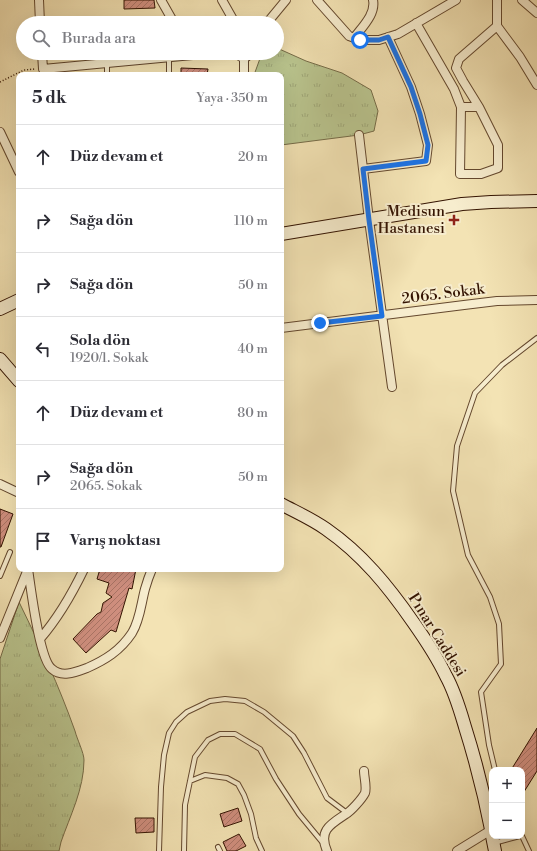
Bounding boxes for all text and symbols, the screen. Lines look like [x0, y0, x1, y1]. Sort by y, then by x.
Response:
search box [16, 16, 284, 60]
icon: search [30, 27, 52, 49]
text: Burada ara [62, 29, 136, 48]
route start [351, 31, 369, 49]
text: 5 dk [32, 87, 67, 109]
text: Yaya · 350 m [196, 90, 268, 106]
icon: ahead [32, 146, 54, 168]
text: Düz devam et [70, 147, 163, 166]
text: 20 m [238, 149, 268, 165]
place label: Medisun Hastanesi [378, 202, 445, 238]
icon: right [32, 210, 54, 232]
text: Sağa dön [70, 211, 133, 230]
text: 110 m [234, 213, 268, 229]
marker: Medisun Hastanesi [448, 214, 460, 226]
icon: right [32, 274, 54, 296]
text: Sağa dön [70, 275, 133, 294]
text: 50 m [238, 277, 268, 293]
street label: 2065. Sokak [401, 279, 487, 308]
route end [311, 314, 329, 332]
text: Sola dön [70, 331, 130, 350]
icon: left [32, 338, 54, 360]
text: 40 m [238, 341, 268, 357]
text: 1920/1. Sokak [70, 350, 148, 366]
icon: ahead [32, 402, 54, 424]
text: Düz devam et [70, 403, 163, 422]
text: 80 m [237, 405, 268, 421]
text: Sağa dön [70, 459, 133, 478]
icon: right [32, 466, 54, 488]
text: 50 m [238, 469, 268, 485]
text: 2065. Sokak [70, 478, 142, 494]
icon: arrive [32, 530, 54, 552]
text: Varış noktası [70, 531, 161, 550]
street label: Pınar Caddesi [404, 590, 470, 681]
map controls [489, 767, 525, 839]
button: + [489, 767, 525, 803]
button: − [489, 803, 525, 839]

